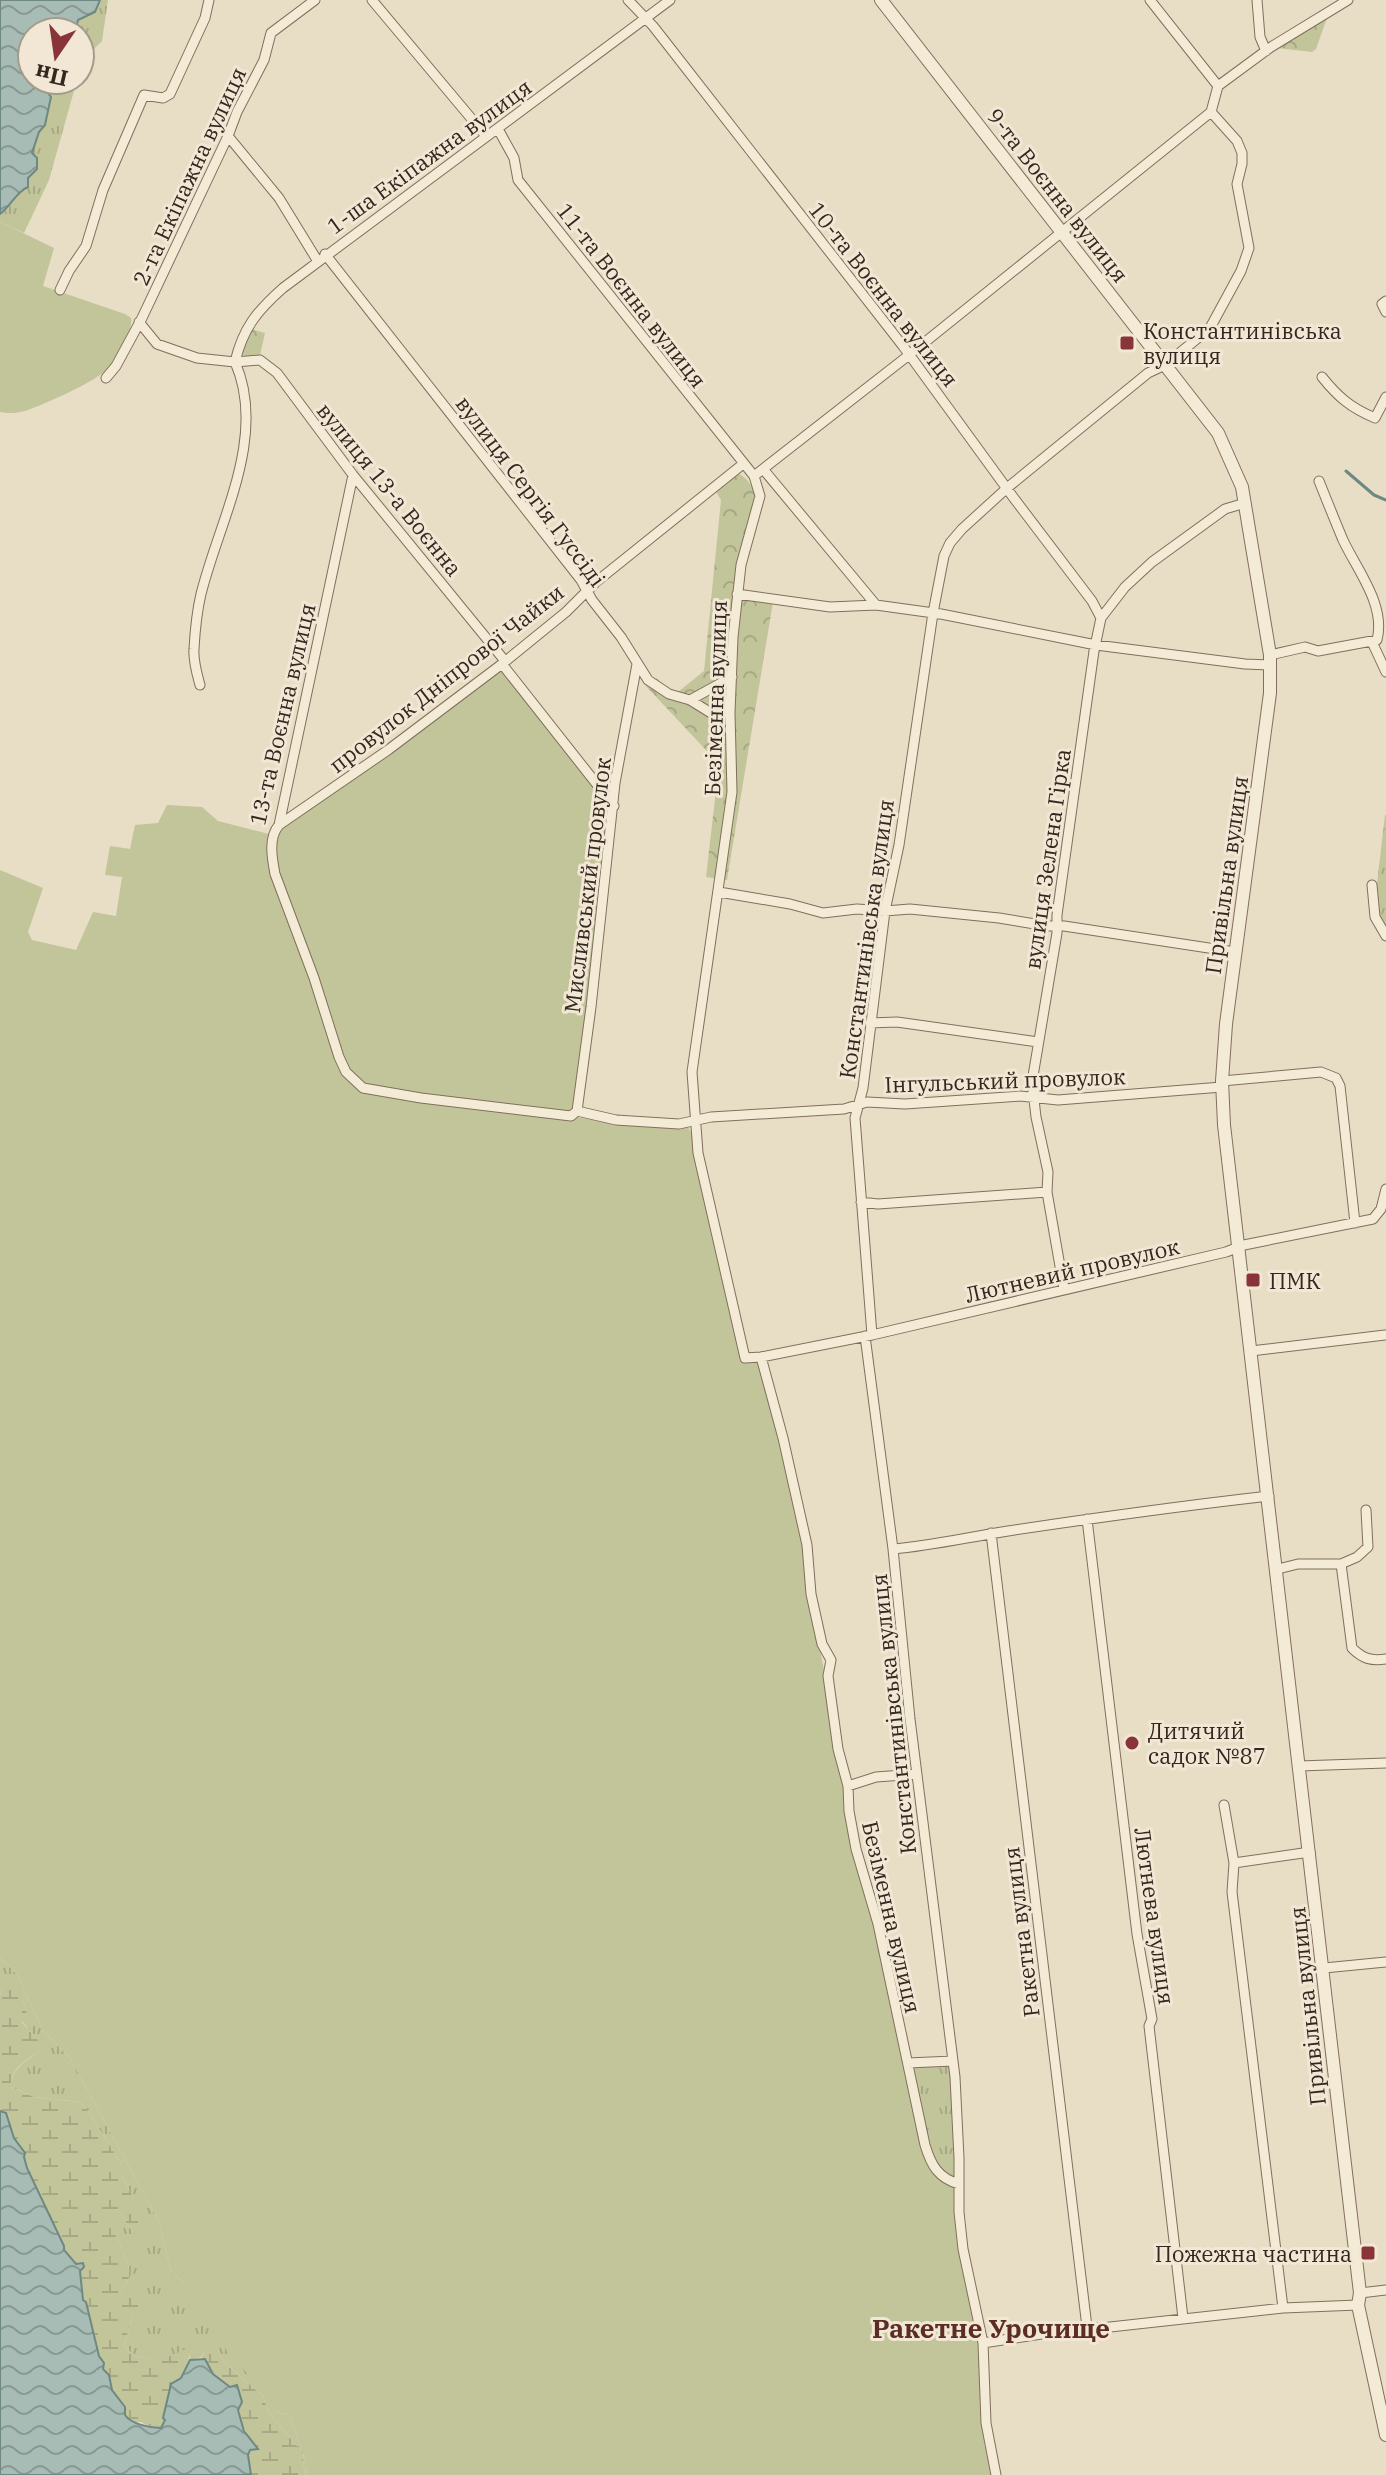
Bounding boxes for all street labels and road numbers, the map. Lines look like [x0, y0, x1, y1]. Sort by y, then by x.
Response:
street label: 2-га Екіпажна вулиця [126, 62, 252, 290]
street label: 1-ша Екіпажна вулиця [321, 72, 537, 240]
street label: 9-та Воєнна вулиця [981, 102, 1135, 288]
street label: 10-та Воєнна вулиця [803, 196, 965, 392]
street label: 11-та Воєнна вулиця [551, 197, 713, 393]
street label: вулиця Сергія Гуссіді [450, 390, 612, 592]
street label: вулиця 13-а Воєнна [311, 396, 469, 582]
street label: провулок Дніпрової Чайки [323, 577, 569, 779]
street label: Безіменна вулиця [697, 599, 733, 797]
street label: 13-та Воєнна вулиця [242, 600, 322, 828]
street label: вулиця Зелена Гірка [1017, 747, 1077, 971]
street label: Мисливський провулок [557, 755, 617, 1015]
street label: Привільна вулиця [1198, 774, 1254, 976]
street label: Константинівська вулиця [832, 797, 900, 1081]
street label: Інгульський провулок [884, 1061, 1126, 1099]
street label: Лютневий провулок [962, 1231, 1182, 1309]
street label: Константинівська вулиця [864, 1572, 922, 1856]
street label: Безіменна вулиця [856, 1818, 928, 2016]
street label: Лютнева вулиця [1128, 1826, 1182, 2006]
street label: Ракетна вулиця [996, 1845, 1046, 2019]
street label: Привільна вулиця [1282, 1905, 1332, 2107]

